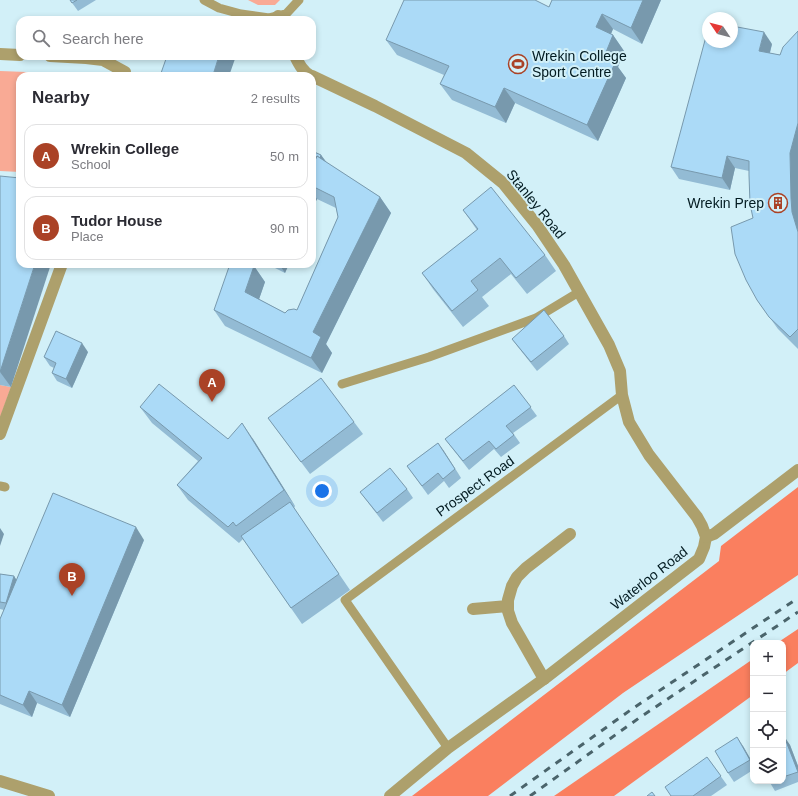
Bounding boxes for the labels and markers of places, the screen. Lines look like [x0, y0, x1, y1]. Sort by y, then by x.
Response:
place label: Wrekin College Sport Centre [532, 48, 627, 80]
sports icon: Wrekin College Sport Centre [507, 53, 529, 75]
building icon: Wrekin Prep [767, 192, 789, 214]
place label: Wrekin Prep [687, 195, 764, 211]
pin: A [199, 369, 225, 402]
pin: B [59, 563, 85, 596]

